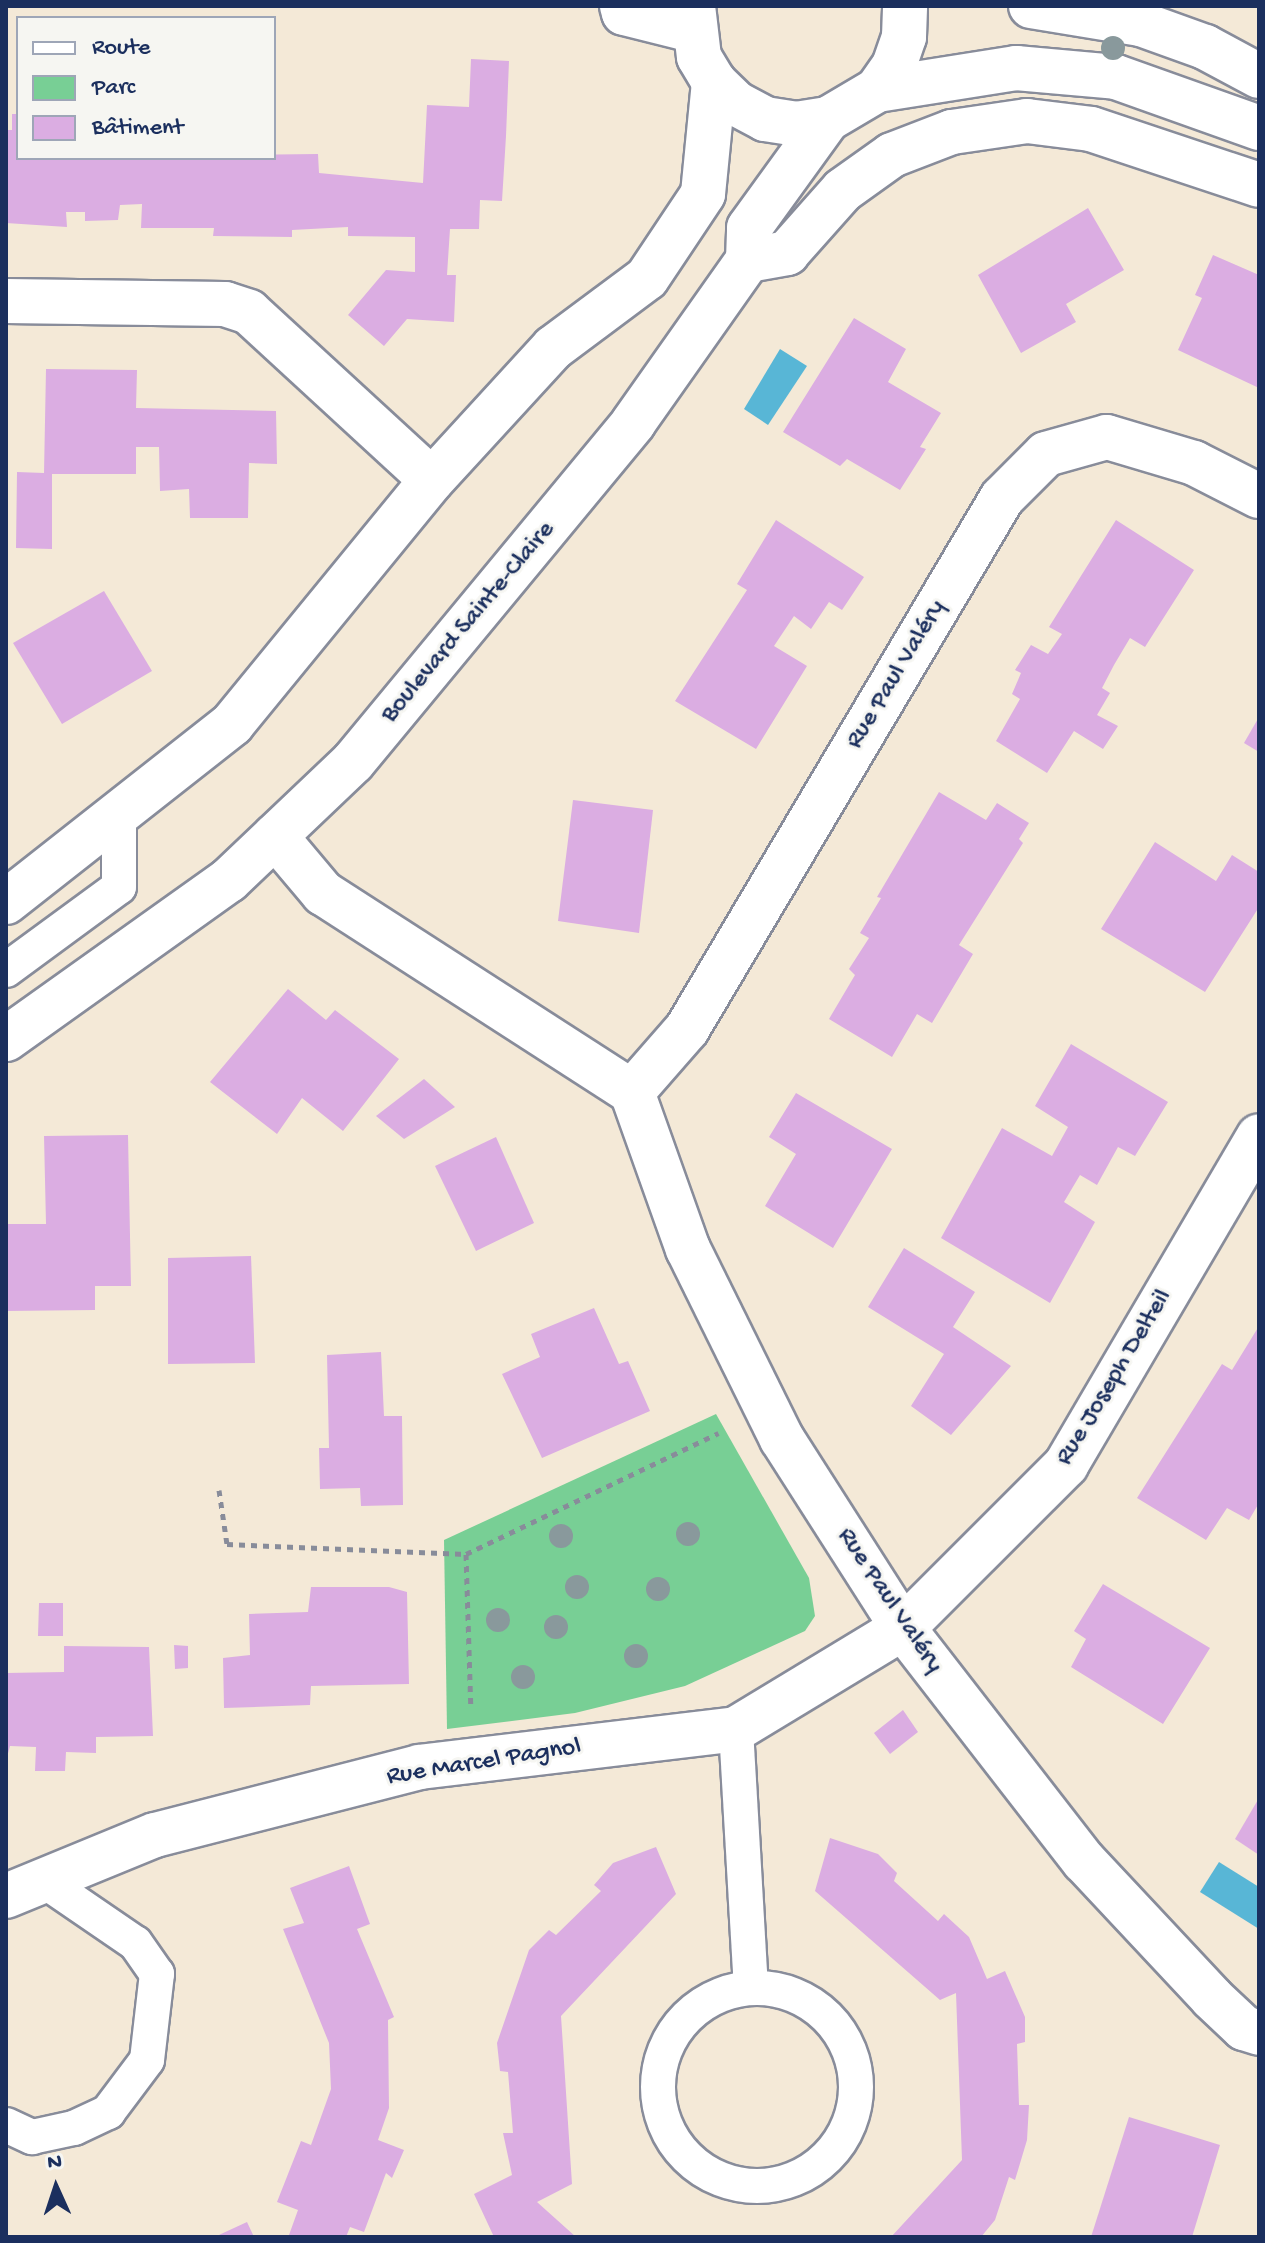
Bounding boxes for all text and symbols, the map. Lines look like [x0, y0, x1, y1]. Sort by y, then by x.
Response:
legend [16, 16, 276, 160]
text: Route [92, 34, 150, 63]
text: Parc [92, 74, 135, 103]
text: Bâtiment [92, 114, 183, 143]
street label: Boulevard Sainte-Claire [375, 516, 563, 730]
street label: Rue Paul Valéry [840, 595, 954, 755]
street label: Rue Joseph Delteil [1050, 1284, 1180, 1472]
street label: Rue Paul Valéry [829, 1523, 949, 1679]
street label: Rue Marcel Pagnol [385, 1732, 583, 1794]
north arrow [16, 2147, 96, 2227]
text: N [47, 2150, 63, 2176]

